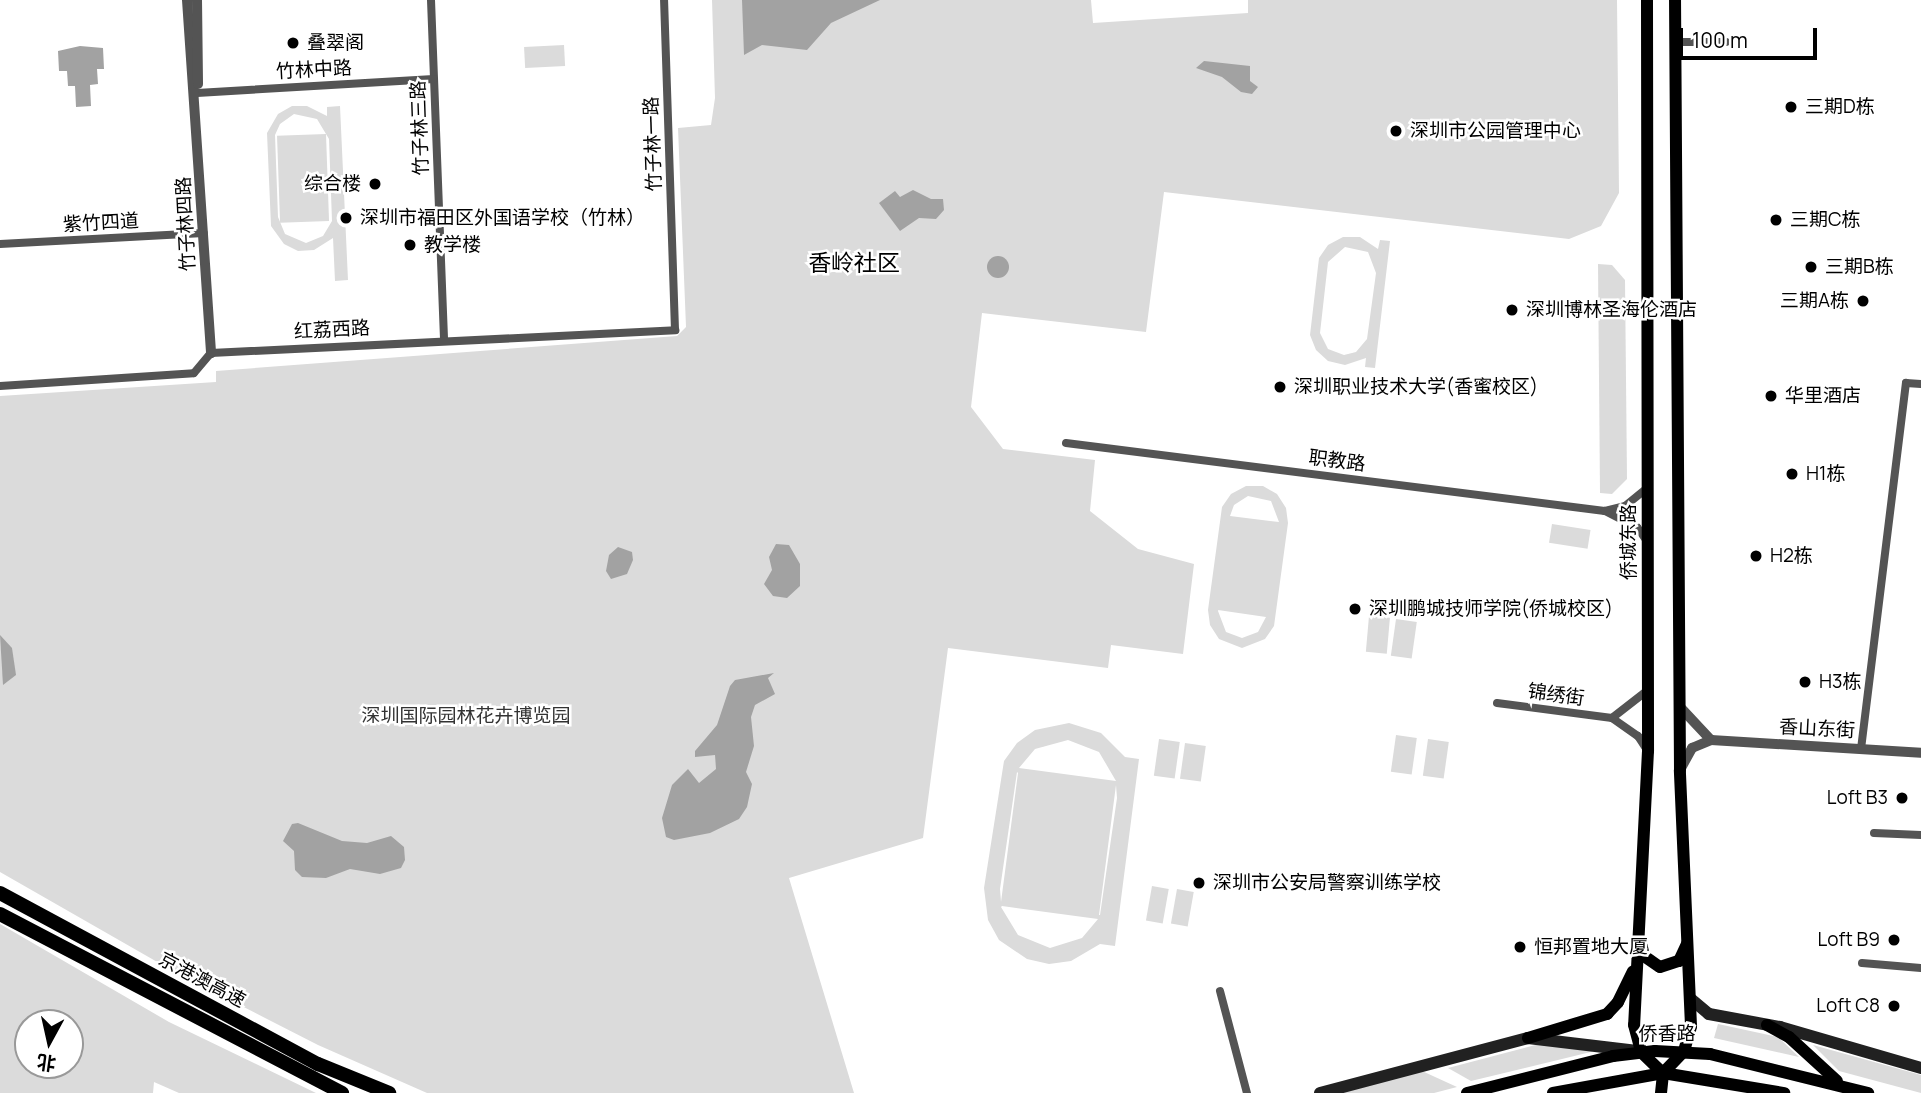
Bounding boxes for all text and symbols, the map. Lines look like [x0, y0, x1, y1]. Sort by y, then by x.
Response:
scale bar [1683, 14, 1821, 58]
text: 100 m [1692, 26, 1748, 54]
place label: 叠翠阁 [307, 32, 364, 54]
marker: 叠翠阁 [285, 35, 301, 51]
street label: 竹林中路 [275, 57, 353, 83]
street label: 竹子林三路 [407, 80, 433, 176]
street label: 竹子林一路 [640, 96, 666, 192]
place label: 三期D栋 [1805, 96, 1875, 118]
marker: 三期D栋 [1783, 99, 1799, 115]
place label: 深圳市公园管理中心 [1410, 120, 1581, 142]
marker: 深圳市公园管理中心 [1388, 123, 1404, 139]
place label: 综合楼 [304, 173, 361, 195]
street label: 竹子林四路 [172, 176, 200, 272]
marker: 综合楼 [367, 176, 383, 192]
place label: 深圳市福田区外国语学校（竹林） [360, 207, 645, 229]
place label: 三期C栋 [1790, 209, 1861, 231]
street label: 紫竹四道 [62, 210, 140, 236]
marker: 深圳市福田区外国语学校（竹林） [338, 210, 354, 226]
marker: 三期C栋 [1768, 212, 1784, 228]
place label: 教学楼 [424, 234, 481, 256]
marker: 教学楼 [402, 237, 418, 253]
district label: 香岭社区 [808, 248, 900, 276]
place label: 三期B栋 [1825, 256, 1894, 278]
marker: 三期B栋 [1803, 259, 1819, 275]
place label: 三期A栋 [1780, 290, 1849, 312]
marker: 三期A栋 [1855, 293, 1871, 309]
place label: 深圳博林圣海伦酒店 [1526, 299, 1697, 321]
marker: 深圳博林圣海伦酒店 [1504, 302, 1520, 318]
street label: 红荔西路 [293, 317, 371, 343]
place label: 深圳职业技术大学(香蜜校区) [1294, 376, 1538, 398]
marker: 深圳职业技术大学(香蜜校区) [1272, 379, 1288, 395]
place label: 华里酒店 [1785, 385, 1861, 407]
marker: 华里酒店 [1763, 388, 1779, 404]
street label: 职教路 [1307, 446, 1367, 476]
place label: H1栋 [1806, 463, 1845, 485]
marker: H1栋 [1784, 466, 1800, 482]
street label: 侨城东路 [1618, 504, 1640, 580]
place label: H2栋 [1770, 545, 1813, 567]
marker: H2栋 [1748, 548, 1764, 564]
place label: 深圳鹏城技师学院(侨城校区) [1369, 598, 1613, 620]
marker: 深圳鹏城技师学院(侨城校区) [1347, 601, 1363, 617]
place label: H3栋 [1819, 671, 1862, 693]
marker: H3栋 [1797, 674, 1813, 690]
street label: 锦绣街 [1526, 680, 1586, 710]
park label: 深圳国际园林花卉博览园 [362, 705, 570, 727]
street label: 香山东街 [1778, 716, 1856, 742]
place label: Loft B3 [1827, 787, 1888, 809]
marker: Loft B3 [1894, 790, 1910, 806]
place label: 深圳市公安局警察训练学校 [1213, 872, 1441, 894]
marker: 深圳市公安局警察训练学校 [1191, 875, 1207, 891]
place label: Loft B9 [1817, 929, 1880, 951]
marker: Loft B9 [1886, 932, 1902, 948]
place label: 恒邦置地大厦 [1534, 936, 1648, 958]
marker: 恒邦置地大厦 [1512, 939, 1528, 955]
street label: 京港澳高速 [155, 948, 249, 1012]
place label: Loft C8 [1816, 995, 1880, 1017]
marker: Loft C8 [1886, 998, 1902, 1014]
north arrow [14, 1009, 84, 1079]
street label: 侨香路 [1639, 1023, 1695, 1045]
text: 北 [35, 1049, 58, 1077]

